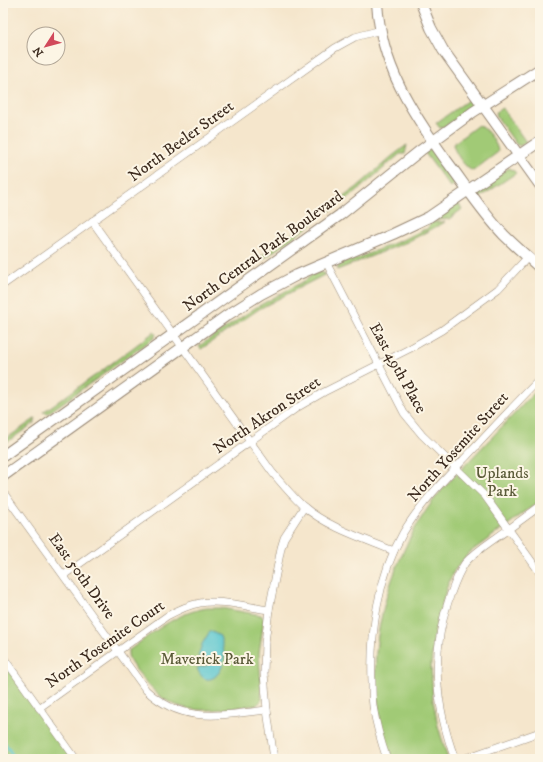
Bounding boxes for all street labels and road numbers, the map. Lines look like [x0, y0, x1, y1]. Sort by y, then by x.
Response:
street label: North Beeler Street [124, 96, 238, 186]
street label: North Central Park Boulevard [179, 186, 347, 316]
street label: East 49th Place [365, 319, 431, 417]
street label: North Akron Street [210, 372, 324, 458]
street label: North Yosemite Street [403, 388, 513, 506]
street label: East 50th Drive [44, 529, 120, 623]
street label: North Yosemite Court [42, 595, 168, 693]

